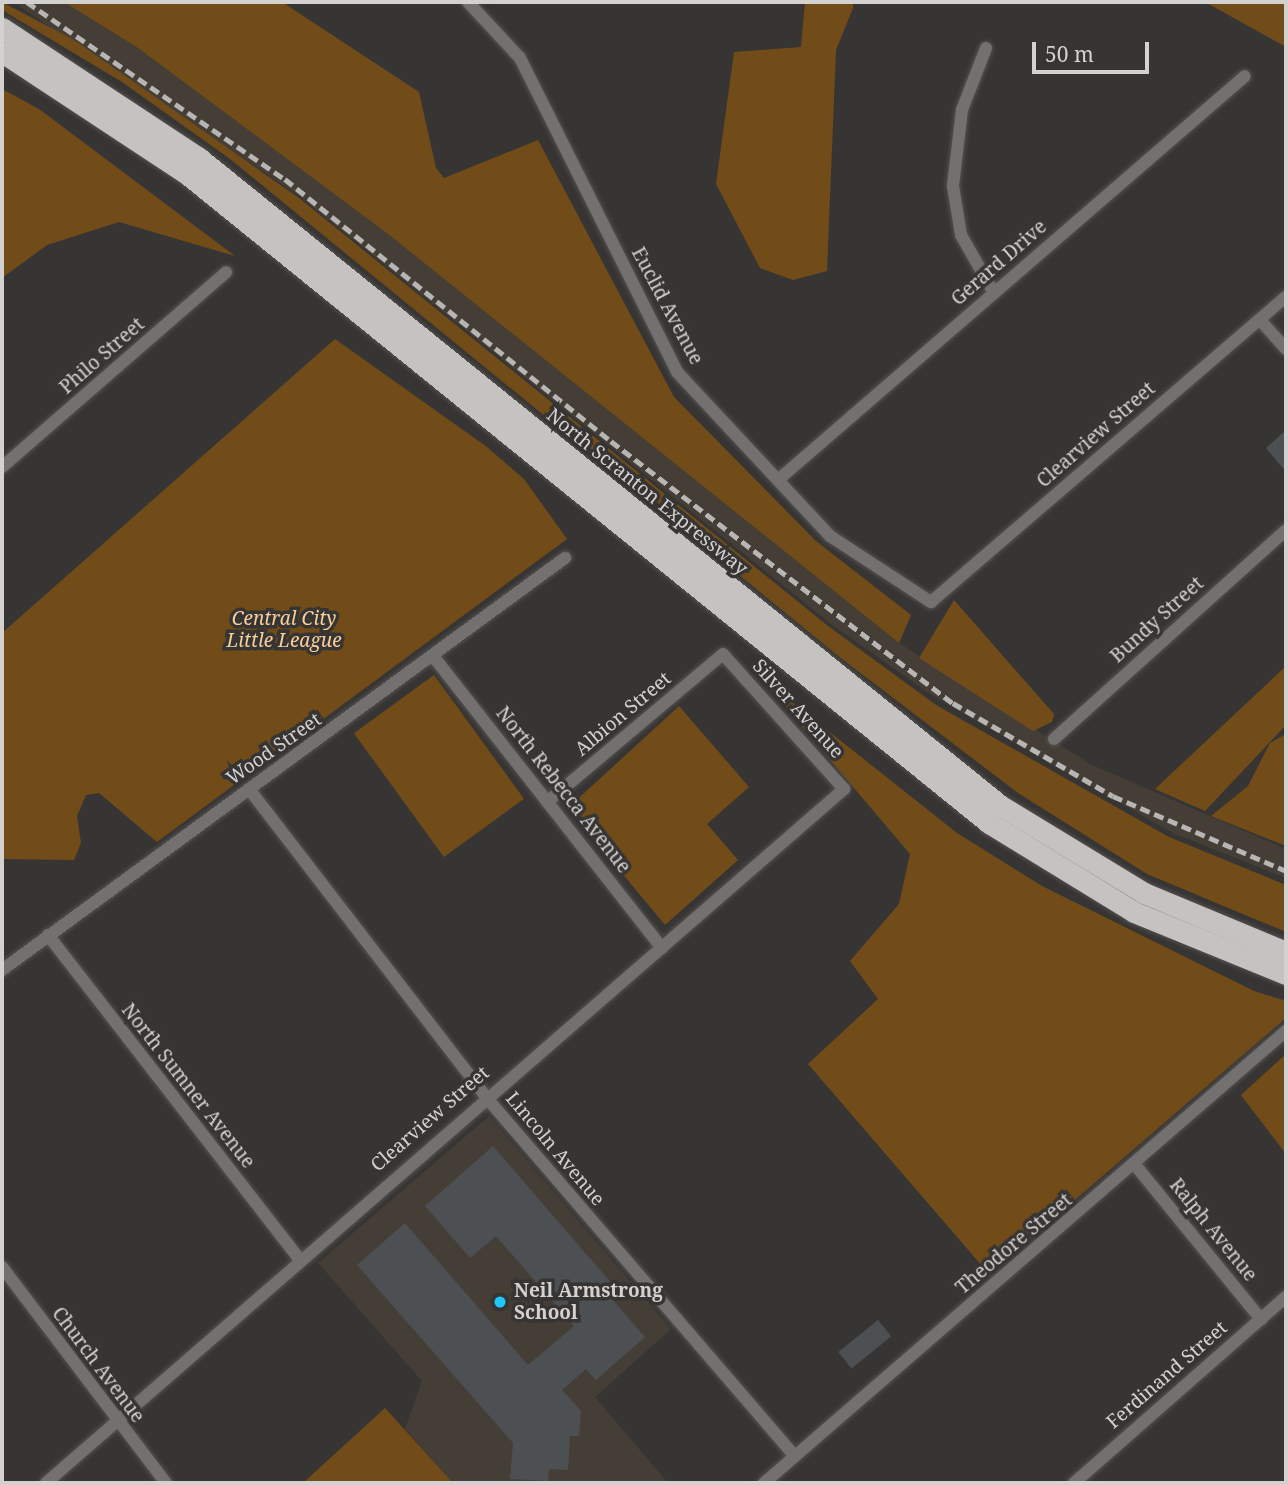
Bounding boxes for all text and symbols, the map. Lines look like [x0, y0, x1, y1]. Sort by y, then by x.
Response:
scale bar [1036, 28, 1153, 72]
text: 50 m [1045, 40, 1094, 68]
street label: Gerard Drive [947, 216, 1051, 310]
street label: Euclid Avenue [626, 243, 708, 369]
street label: Philo Street [55, 313, 149, 399]
street label: Clearview Street [1032, 378, 1160, 492]
street label: North Scranton Expressway [542, 404, 752, 580]
street label: Bundy Street [1106, 572, 1208, 668]
park label: Central City Little League [226, 608, 342, 652]
street label: Silver Avenue [748, 655, 848, 763]
street label: Albion Street [570, 667, 676, 761]
street label: North Rebecca Avenue [491, 702, 635, 878]
street label: Wood Street [222, 708, 326, 790]
street label: North Sumner Avenue [117, 999, 259, 1173]
street label: Clearview Street [366, 1062, 494, 1176]
street label: Lincoln Avenue [501, 1087, 609, 1211]
street label: Ralph Avenue [1165, 1174, 1261, 1286]
street label: Theodore Street [951, 1189, 1077, 1299]
place label: Neil Armstrong School [514, 1280, 663, 1324]
marker: Neil Armstrong School [492, 1294, 508, 1310]
street label: Church Avenue [47, 1303, 149, 1427]
street label: Ferdinand Street [1102, 1316, 1232, 1434]

